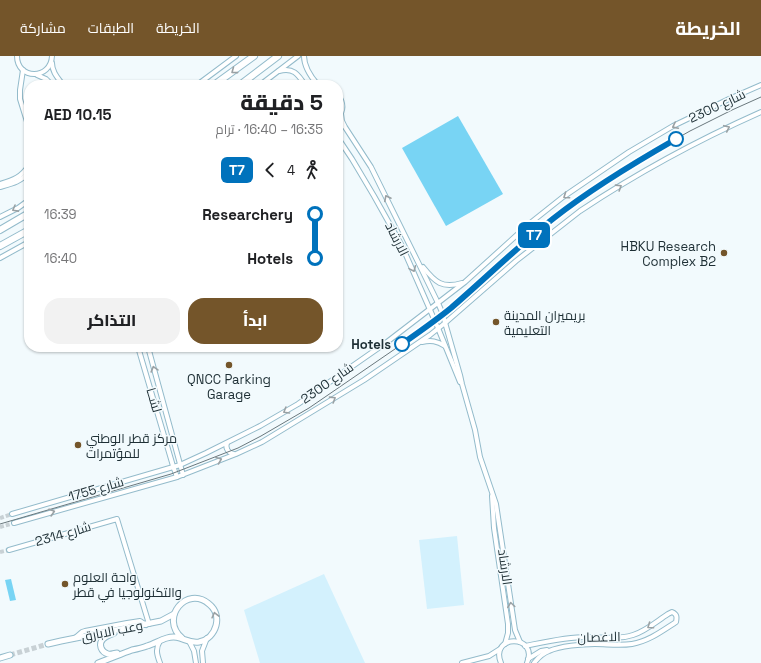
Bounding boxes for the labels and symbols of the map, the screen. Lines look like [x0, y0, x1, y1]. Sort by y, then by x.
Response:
one-way arrow [231, 66, 238, 73]
street label: شارع 2300 [686, 85, 748, 127]
one-way arrow [672, 121, 679, 128]
one-way arrow [723, 125, 731, 133]
unlabelled marker [668, 131, 684, 147]
one-way arrow [615, 184, 622, 191]
one-way arrow [563, 191, 570, 198]
one-way arrow [384, 194, 391, 202]
one-way arrow [12, 205, 19, 212]
street label: الارشاد [381, 219, 413, 259]
line badge: T7 [516, 222, 552, 248]
place label: HBKU Research Complex B2 [621, 238, 716, 270]
marker: HBKU Research Complex B2 [719, 248, 729, 258]
one-way arrow [408, 266, 416, 273]
place label: بريميران المدينة التعليمية [504, 307, 585, 339]
marker: بريميران المدينة التعليمية [491, 317, 501, 327]
place label: Hotels [351, 336, 391, 353]
marker: Hotels [394, 336, 410, 352]
street label: شارع 2300 [297, 359, 357, 407]
marker: QNCC Parking Garage [224, 360, 234, 370]
one-way arrow [150, 366, 159, 373]
place label: QNCC Parking Garage [187, 371, 271, 403]
street label: لشــا [142, 386, 166, 414]
one-way arrow [329, 396, 336, 403]
one-way arrow [283, 406, 290, 413]
place label: مركز قطر الوطني للمؤتمرات [86, 430, 177, 462]
marker: مركز قطر الوطني للمؤتمرات [73, 440, 83, 450]
one-way arrow [215, 457, 222, 465]
street label: شارع 1755 [66, 473, 126, 505]
one-way arrow [48, 508, 55, 517]
street label: شارع 2314 [33, 518, 93, 550]
street label: الارشاد [494, 548, 516, 586]
place label: واحة العلوم والتكنولوجيا في قطر [72, 569, 182, 603]
marker: واحة العلوم والتكنولوجيا في قطر [60, 579, 70, 589]
one-way arrow [507, 601, 516, 608]
one-way arrow [211, 612, 220, 619]
street label: وعب الابارق [80, 617, 144, 645]
one-way arrow [647, 621, 654, 628]
street label: الاغصان [577, 628, 621, 646]

